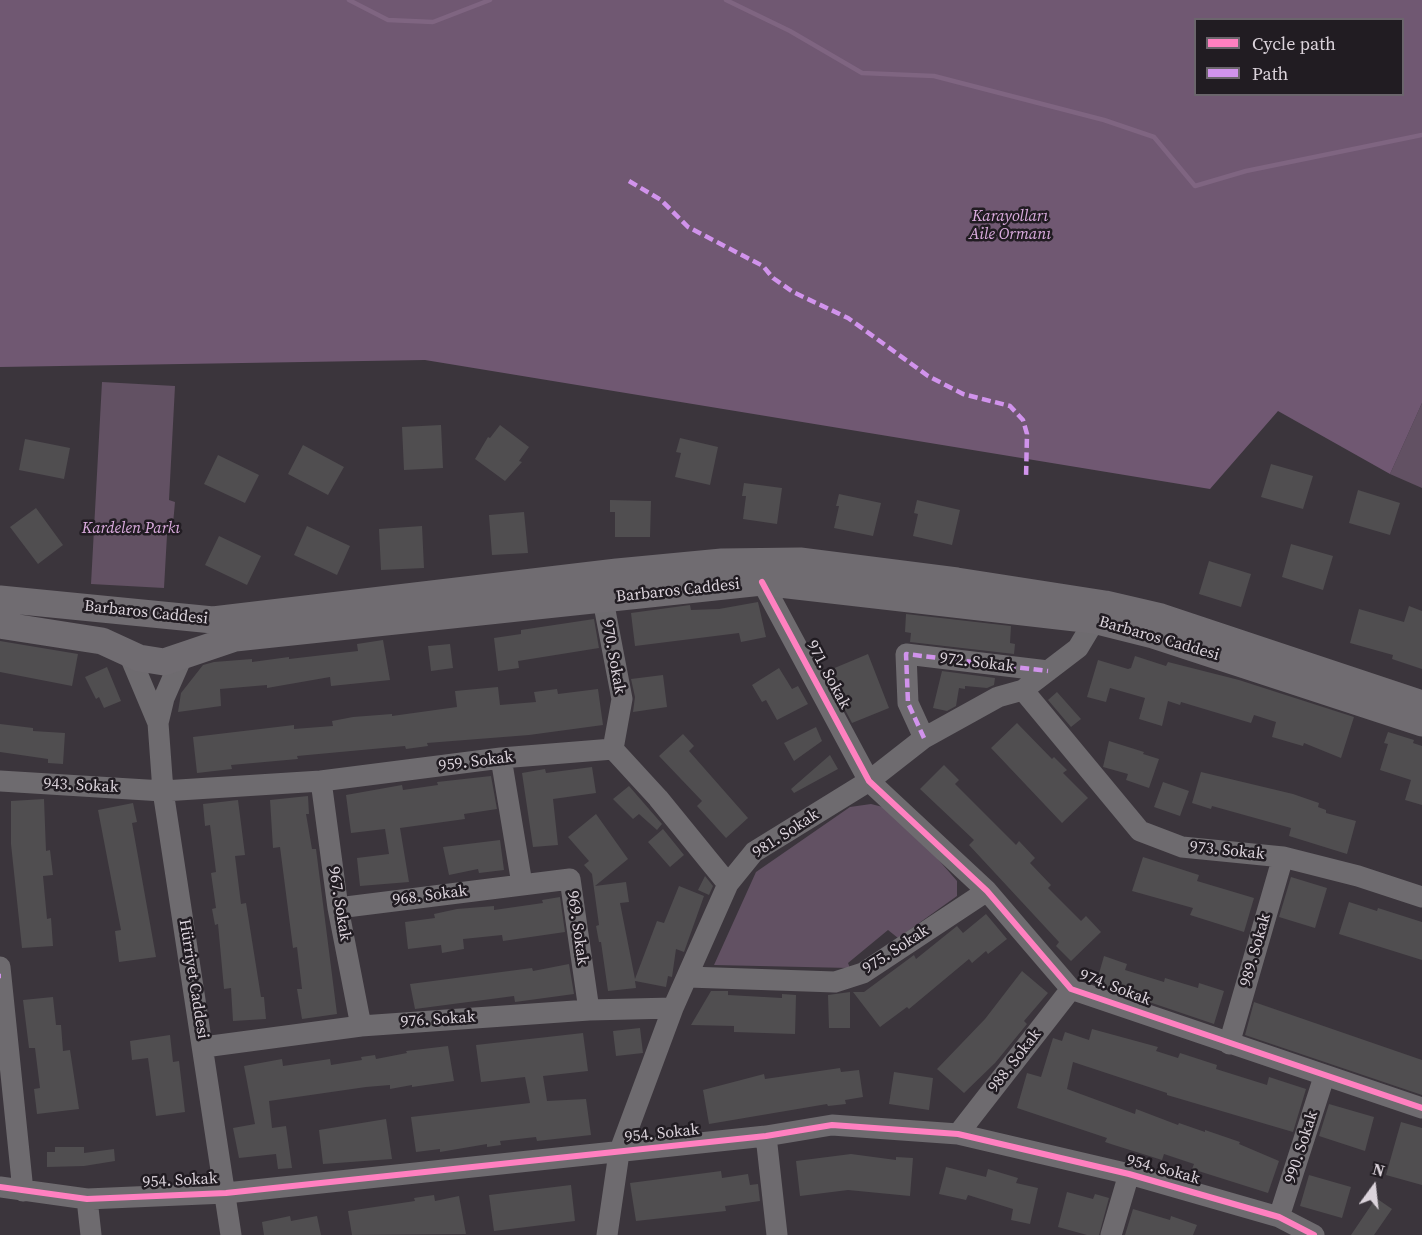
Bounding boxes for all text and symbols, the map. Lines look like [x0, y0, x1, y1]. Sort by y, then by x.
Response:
legend [1194, 18, 1404, 96]
text: Cycle path [1252, 31, 1336, 56]
text: Path [1252, 61, 1288, 86]
park label: Karayolları Aile Ormanı [969, 207, 1051, 245]
park label: Kardelen Parkı [82, 519, 180, 539]
street label: Barbaros Caddesi [615, 575, 741, 607]
street label: Barbaros Caddesi [83, 597, 209, 629]
street label: Barbaros Caddesi [1097, 613, 1221, 665]
street label: 970. Sokak [597, 618, 629, 696]
street label: 971. Sokak [802, 637, 854, 713]
street label: 972. Sokak [939, 649, 1015, 677]
street label: 959. Sokak [438, 748, 514, 776]
street label: 943. Sokak [43, 774, 119, 798]
street label: 981. Sokak [749, 806, 823, 862]
street label: 973. Sokak [1189, 838, 1265, 864]
street label: 967. Sokak [324, 865, 354, 943]
street label: 968. Sokak [392, 882, 468, 910]
street label: 969. Sokak [562, 890, 592, 966]
street label: 989. Sokak [1236, 911, 1276, 989]
street label: Hürriyet Caddesi [174, 918, 212, 1040]
street label: 975. Sokak [859, 922, 933, 978]
street label: 974. Sokak [1077, 966, 1153, 1010]
street label: 976. Sokak [400, 1008, 476, 1032]
street label: 988. Sokak [984, 1026, 1046, 1096]
street label: 990. Sokak [1281, 1108, 1323, 1186]
street label: 954. Sokak [624, 1121, 700, 1147]
street label: 954. Sokak [1124, 1151, 1202, 1189]
north arrow [1344, 1157, 1404, 1217]
text: N [1370, 1157, 1387, 1182]
street label: 954. Sokak [142, 1169, 218, 1193]

